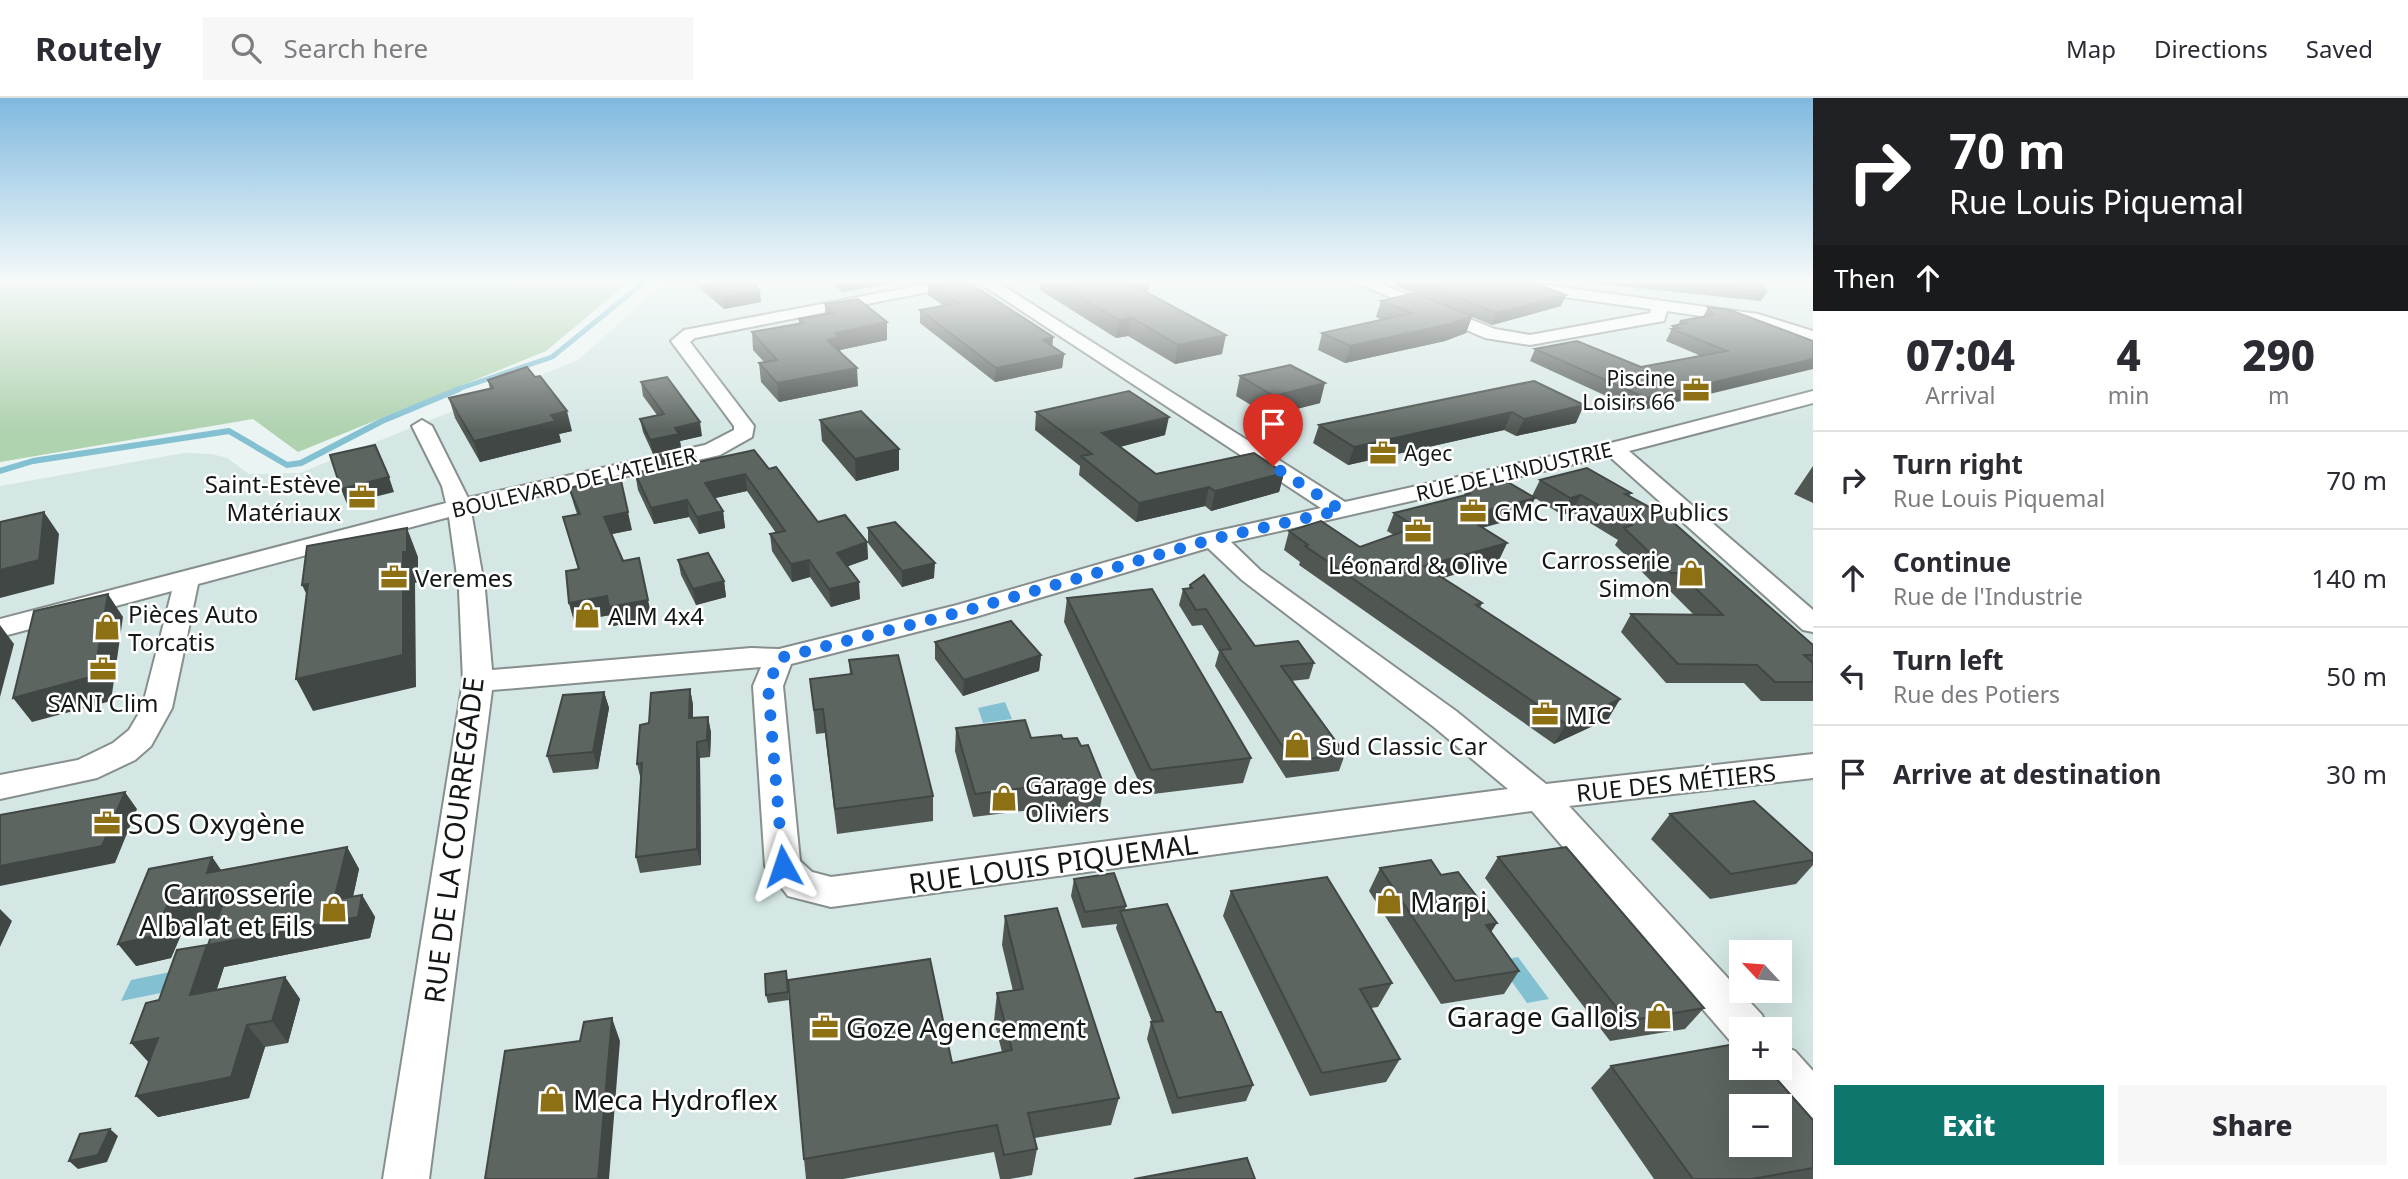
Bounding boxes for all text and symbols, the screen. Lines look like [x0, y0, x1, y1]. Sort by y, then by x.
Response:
search box [203, 17, 693, 80]
text: Routely [35, 26, 161, 71]
icon: search [227, 29, 265, 67]
text: Search here [283, 30, 428, 66]
text: Map [2066, 32, 2116, 65]
text: Directions [2154, 32, 2268, 65]
text: Saved [2306, 32, 2373, 65]
text: 70 m [1949, 117, 2066, 183]
icon: right [1834, 126, 1925, 217]
text: Rue Louis Piquemal [1949, 180, 2244, 223]
icon: ahead [1909, 259, 1947, 297]
text: Then [1834, 260, 1895, 296]
text: 07:04 [1906, 326, 2015, 383]
text: 4 [2116, 326, 2141, 383]
text: 290 [2242, 326, 2315, 383]
place label: Piscine Loisirs 66 [1582, 364, 1675, 416]
office icon: Piscine Loisirs 66 [1681, 375, 1711, 405]
text: Arrival [1925, 379, 1995, 411]
text: min [2108, 379, 2149, 411]
text: m [2268, 379, 2289, 411]
pin [1243, 394, 1303, 466]
icon: arrive [1254, 405, 1292, 443]
street label: RUE DE L'INDUSTRIE [1413, 435, 1615, 507]
office icon: Agec [1368, 438, 1398, 468]
place label: Agec [1404, 439, 1452, 467]
street label: BOULEVARD DE L'ATELIER [449, 440, 699, 524]
text: Turn right [1893, 446, 2023, 482]
icon: right [1834, 461, 1872, 499]
text: 70 m [2326, 462, 2387, 498]
place label: Saint-Estève Matériaux [205, 467, 341, 528]
office icon: Saint-Estève Matériaux [347, 482, 377, 512]
text: Rue Louis Piquemal [1893, 482, 2105, 514]
place label: GMC Travaux Publics [1494, 495, 1729, 528]
office icon: GMC Travaux Publics [1458, 496, 1488, 526]
office icon: Léonard & Olive [1403, 516, 1433, 546]
place label: Carrosserie Simon [1541, 543, 1670, 604]
text: Continue [1893, 544, 2011, 580]
place label: Léonard & Olive [1328, 548, 1508, 581]
shop icon: Carrosserie Simon [1676, 558, 1706, 588]
icon: ahead [1834, 559, 1872, 597]
text: 140 m [2311, 560, 2387, 596]
place label: Veremes [415, 561, 513, 594]
office icon: Veremes [379, 562, 409, 592]
text: Rue de l'Industrie [1893, 580, 2083, 612]
place label: Pièces Auto Torcatis [128, 597, 258, 658]
place label: ALM 4x4 [608, 599, 704, 632]
shop icon: ALM 4x4 [572, 600, 602, 630]
shop icon: Pièces Auto Torcatis [92, 612, 122, 642]
text: Turn left [1893, 642, 2004, 678]
office icon: SANI Clim [88, 654, 118, 684]
icon: left [1834, 657, 1872, 695]
text: 50 m [2326, 658, 2387, 694]
street label: RUE DE LA COURREGADE [414, 675, 492, 1005]
text: Rue des Potiers [1893, 678, 2060, 710]
place label: SANI Clim [47, 686, 159, 719]
place label: MIC [1566, 698, 1611, 731]
office icon: MIC [1530, 699, 1560, 729]
place label: Sud Classic Car [1318, 729, 1487, 762]
shop icon: Sud Classic Car [1282, 730, 1312, 760]
street label: RUE DES MÉTIERS [1575, 755, 1777, 809]
icon: arrive [1834, 755, 1872, 793]
text: Arrive at destination [1893, 756, 2162, 792]
text: 30 m [2326, 756, 2387, 792]
place label: Garage des Oliviers [1025, 768, 1153, 829]
shop icon: Garage des Oliviers [989, 783, 1019, 813]
place label: SOS Oxygène [128, 804, 305, 842]
office icon: SOS Oxygène [92, 808, 122, 838]
street label: RUE LOUIS PIQUEMAL [906, 824, 1200, 902]
position arrow [746, 829, 820, 903]
place label: Carrosserie Albalat et Fils [139, 874, 313, 944]
place label: Marpi [1410, 882, 1487, 920]
shop icon: Marpi [1374, 886, 1404, 916]
shop icon: Carrosserie Albalat et Fils [319, 894, 349, 924]
north arrow [1729, 940, 1792, 1003]
map controls [1729, 940, 1792, 1157]
place label: Garage Gallois [1447, 997, 1638, 1035]
shop icon: Garage Gallois [1644, 1001, 1674, 1031]
place label: Goze Agencement [846, 1008, 1086, 1046]
office icon: Goze Agencement [810, 1012, 840, 1042]
button: + [1729, 1017, 1792, 1080]
place label: Meca Hydroflex [573, 1080, 778, 1118]
shop icon: Meca Hydroflex [537, 1084, 567, 1114]
button: Exit [1834, 1085, 2104, 1165]
button: Share [2118, 1085, 2387, 1165]
button: − [1729, 1094, 1792, 1157]

